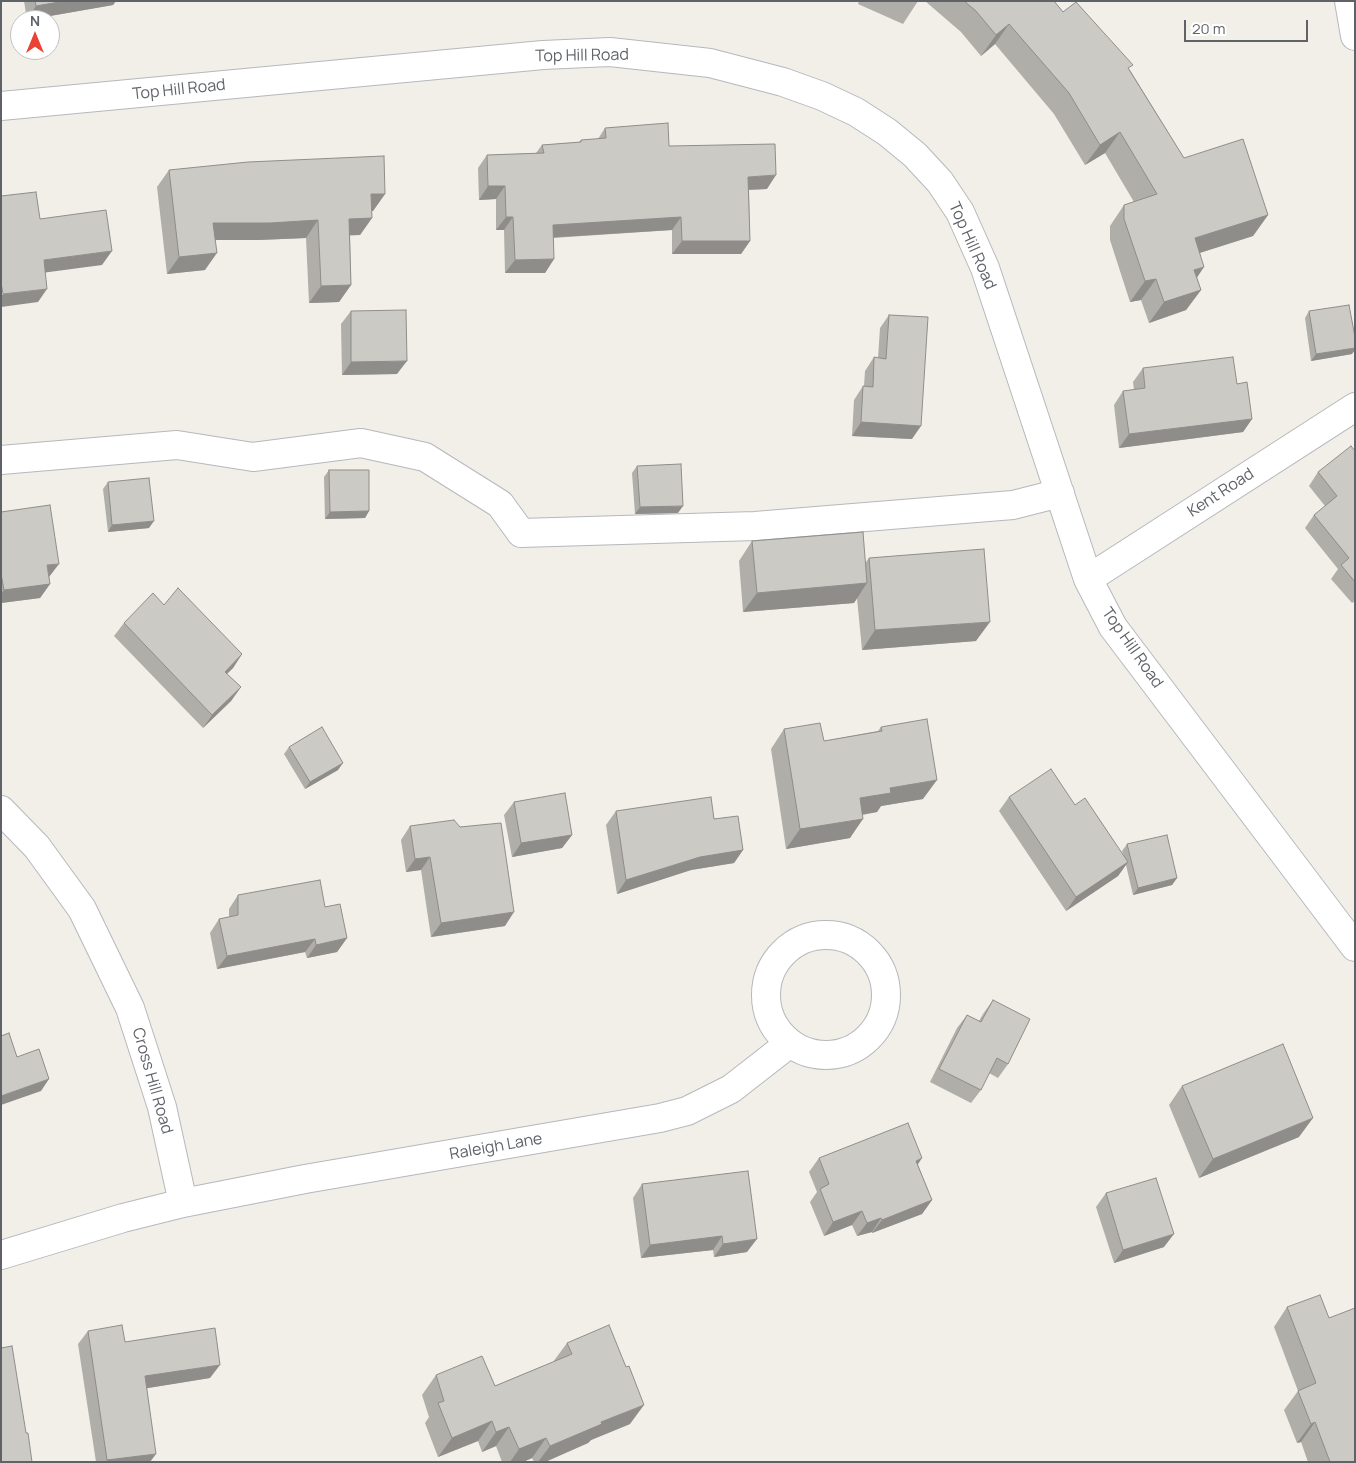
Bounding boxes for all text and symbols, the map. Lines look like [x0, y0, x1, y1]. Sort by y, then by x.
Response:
north arrow [10, 10, 60, 60]
scale bar [1186, 10, 1310, 42]
text: N [30, 11, 40, 30]
text: 20 m [1192, 18, 1225, 39]
street label: Top Hill Road [535, 46, 629, 66]
street label: Top Hill Road [131, 76, 227, 104]
street label: Top Hill Road [944, 199, 1000, 293]
street label: Kent Road [1184, 465, 1258, 521]
street label: Top Hill Road [1097, 604, 1167, 692]
street label: Cross Hill Road [128, 1026, 176, 1136]
street label: Raleigh Lane [448, 1129, 544, 1165]

